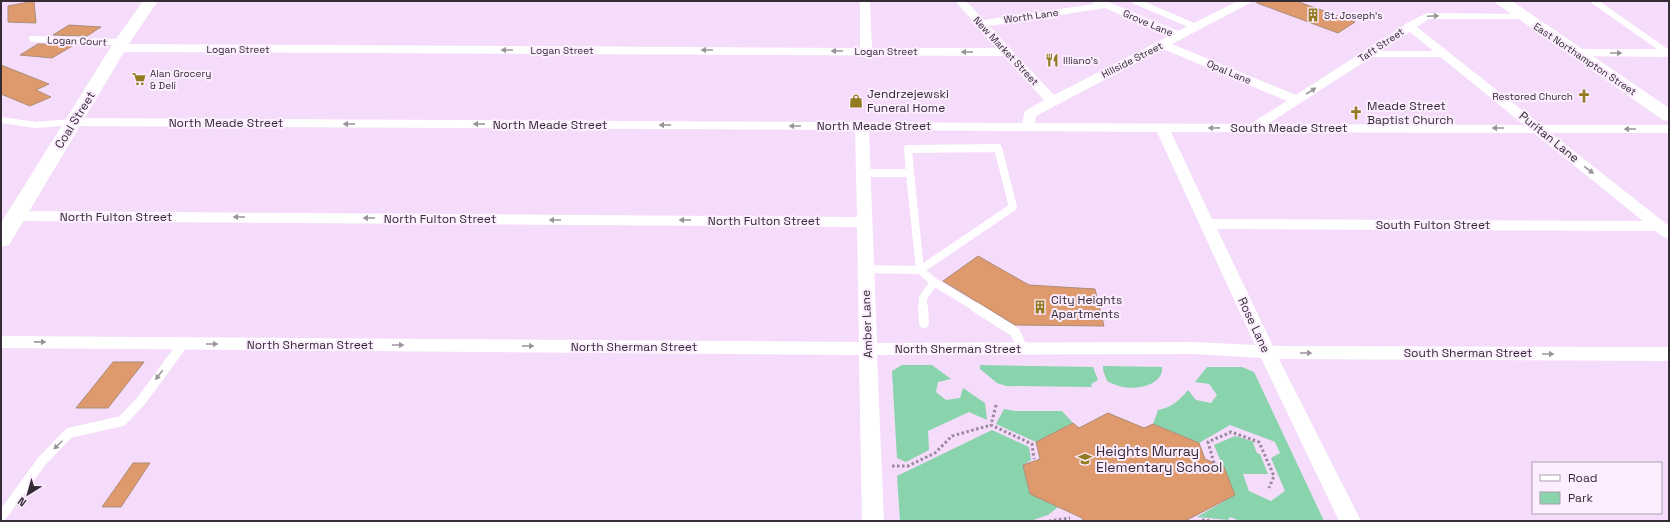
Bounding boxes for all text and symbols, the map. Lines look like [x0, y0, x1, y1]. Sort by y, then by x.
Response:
street label: Worth Lane [1003, 6, 1059, 26]
street label: Grove Lane [1121, 7, 1175, 39]
building icon: St. Joseph's [1305, 7, 1321, 23]
place label: St. Joseph's [1324, 9, 1383, 22]
one-way arrow [1427, 13, 1439, 20]
street label: New Market Street [971, 14, 1042, 89]
street label: East Northampton Street [1531, 20, 1639, 99]
street label: Taft Street [1356, 25, 1407, 65]
street label: Logan Court [47, 33, 107, 49]
street label: Hillside Street [1099, 39, 1165, 81]
street label: Logan Street [206, 43, 270, 56]
street label: Logan Street [530, 44, 594, 57]
street label: Logan Street [854, 45, 918, 58]
one-way arrow [500, 47, 513, 53]
one-way arrow [701, 47, 713, 54]
one-way arrow [830, 48, 843, 54]
one-way arrow [960, 49, 973, 55]
one-way arrow [1610, 50, 1623, 56]
restaurant icon: Illiano's [1044, 52, 1060, 68]
place label: Illiano's [1063, 54, 1098, 67]
street label: Opal Lane [1205, 57, 1253, 87]
place label: Alan Grocery & Deli [150, 67, 211, 92]
supermarket icon: Alan Grocery & Deli [131, 71, 147, 87]
place label: Jendrzejewski Funeral Home [867, 86, 949, 116]
one-way arrow [1306, 87, 1316, 95]
street label: Coal Street [51, 88, 99, 152]
church icon: Restored Church [1576, 88, 1592, 104]
place label: Restored Church [1492, 90, 1573, 103]
shop icon: Jendrzejewski Funeral Home [848, 93, 864, 109]
place label: Meade Street Baptist Church [1367, 98, 1454, 128]
church icon: Meade Street Baptist Church [1348, 105, 1364, 121]
street label: Puritan Lane [1516, 108, 1582, 166]
street label: North Meade Street [169, 115, 283, 131]
street label: North Meade Street [493, 117, 607, 133]
street label: North Meade Street [817, 118, 931, 134]
street label: South Meade Street [1231, 120, 1347, 136]
one-way arrow [342, 121, 355, 127]
one-way arrow [472, 121, 485, 127]
one-way arrow [658, 122, 671, 128]
one-way arrow [788, 123, 801, 129]
one-way arrow [1207, 125, 1220, 131]
one-way arrow [1491, 125, 1504, 131]
one-way arrow [1623, 126, 1636, 132]
one-way arrow [1584, 166, 1595, 174]
street label: North Fulton Street [60, 209, 172, 225]
street label: North Fulton Street [384, 211, 496, 227]
street label: North Fulton Street [708, 213, 820, 229]
one-way arrow [232, 214, 245, 220]
one-way arrow [362, 215, 375, 221]
one-way arrow [548, 217, 561, 223]
one-way arrow [678, 217, 691, 223]
street label: South Fulton Street [1376, 217, 1490, 233]
street label: Amber Lane [858, 290, 876, 358]
place label: City Heights Apartments [1051, 292, 1122, 322]
street label: Rose Lane [1234, 295, 1274, 355]
building icon: City Heights Apartments [1032, 299, 1048, 315]
street label: North Sherman Street [247, 337, 373, 353]
one-way arrow [34, 339, 47, 345]
street label: North Sherman Street [571, 339, 697, 355]
one-way arrow [206, 341, 219, 347]
street label: North Sherman Street [895, 341, 1021, 357]
one-way arrow [392, 342, 405, 348]
one-way arrow [522, 343, 535, 349]
street label: South Sherman Street [1404, 345, 1532, 361]
one-way arrow [1300, 350, 1313, 356]
one-way arrow [1542, 351, 1555, 357]
one-way arrow [155, 369, 163, 380]
one-way arrow [53, 440, 63, 450]
place label: Heights Murray Elementary School [1096, 442, 1222, 476]
school or university icon: Heights Murray Elementary School [1077, 451, 1093, 467]
legend [1532, 462, 1662, 514]
text: Road [1568, 470, 1597, 486]
north arrow [8, 474, 48, 514]
text: Park [1568, 490, 1593, 506]
text: N [15, 494, 29, 510]

